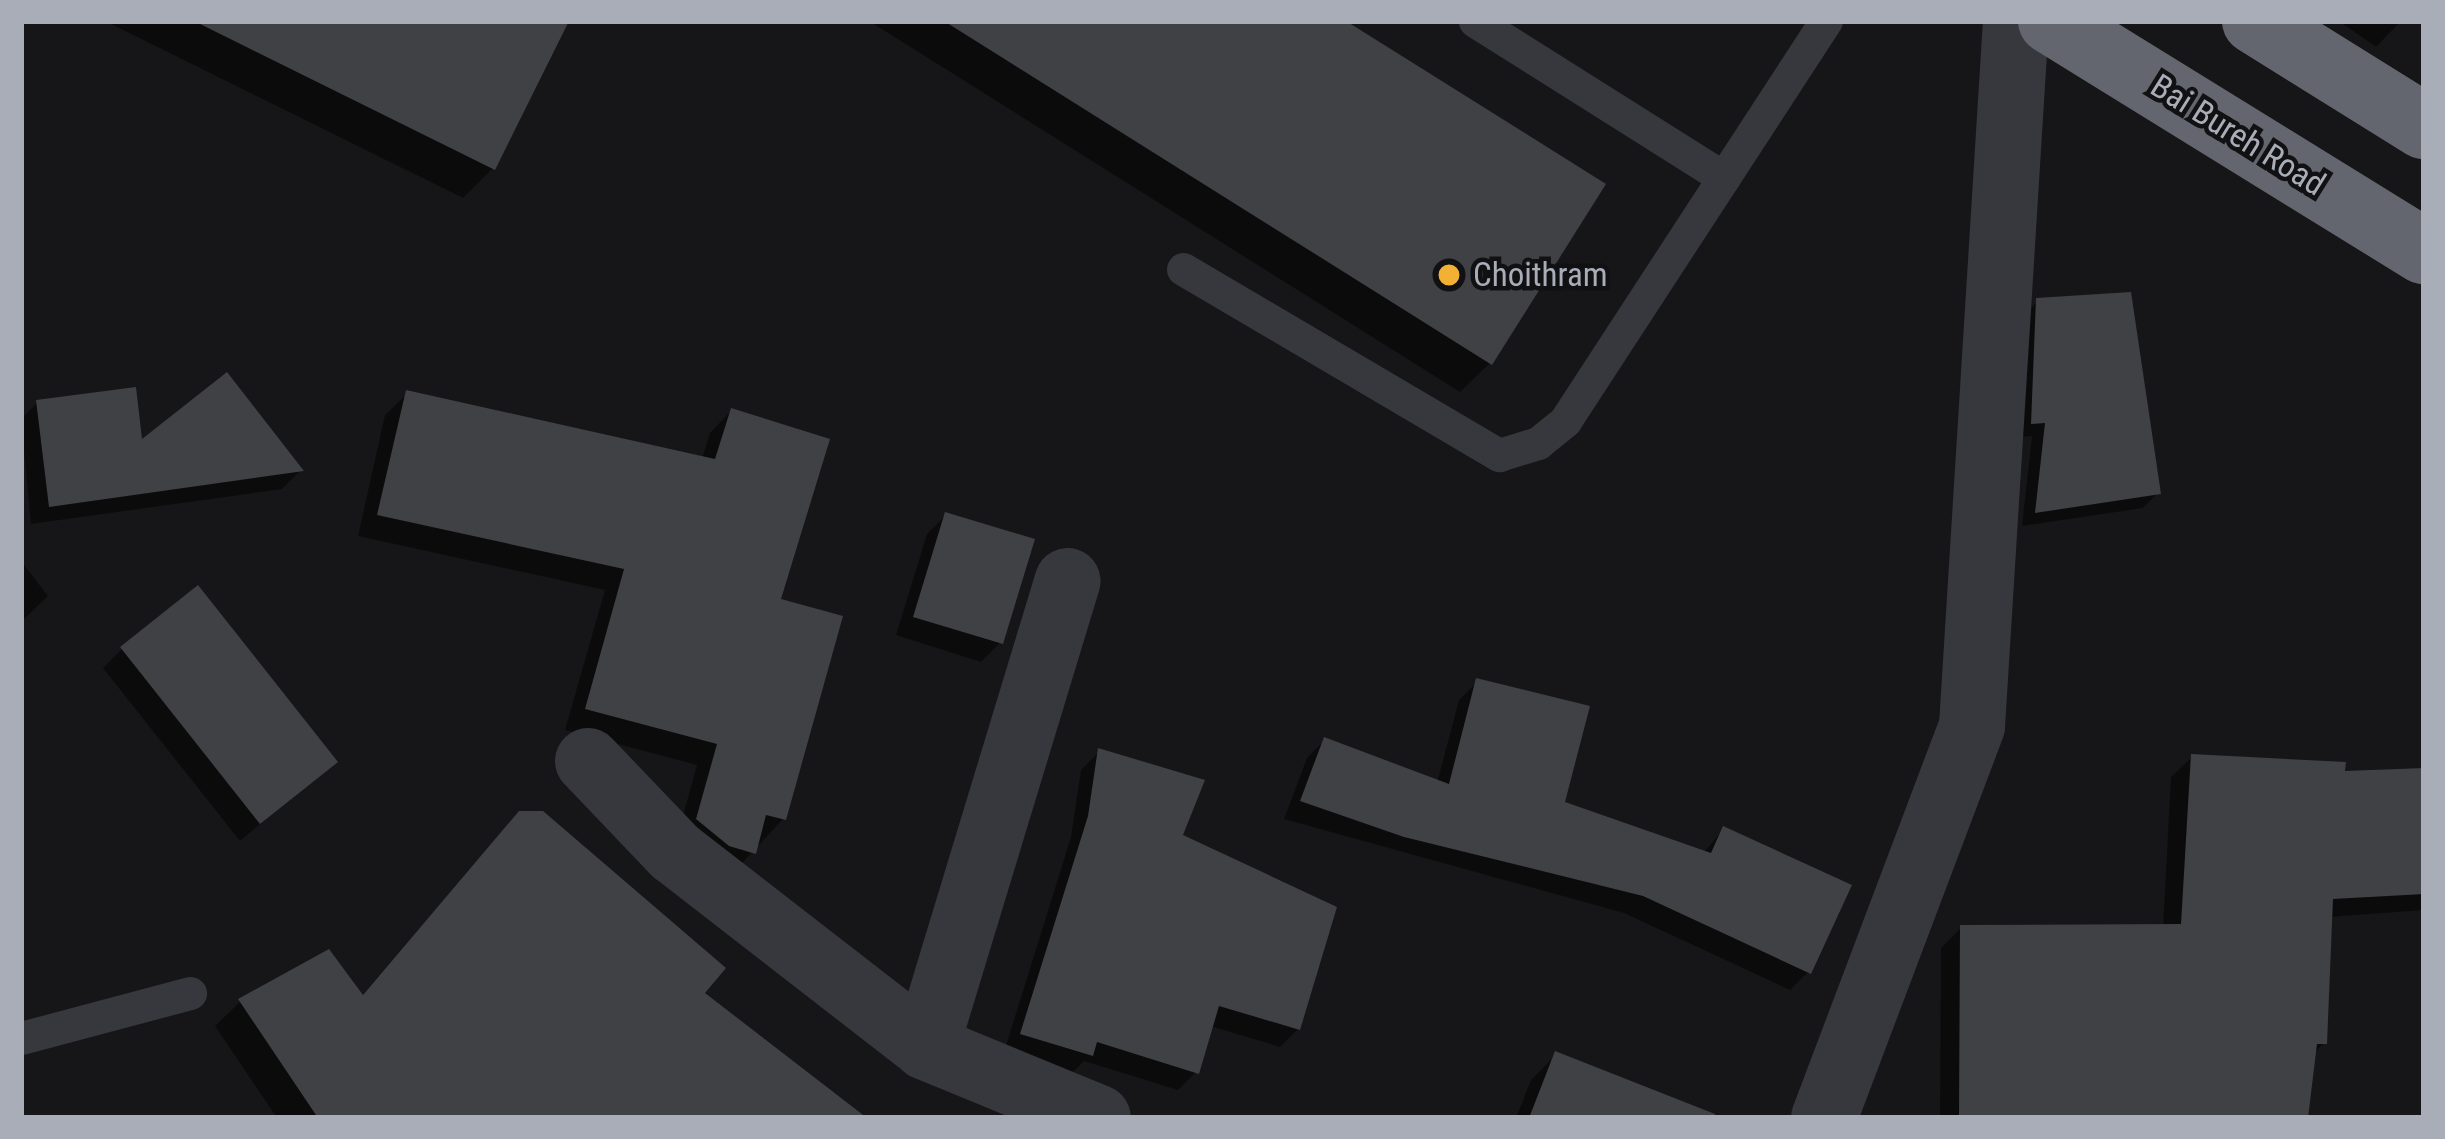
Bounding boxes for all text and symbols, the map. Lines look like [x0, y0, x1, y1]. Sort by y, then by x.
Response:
street label: Bai Bureh Road [2144, 66, 2332, 204]
place label: Choithram [1473, 255, 1608, 295]
marker: Choithram [1436, 262, 1462, 288]

